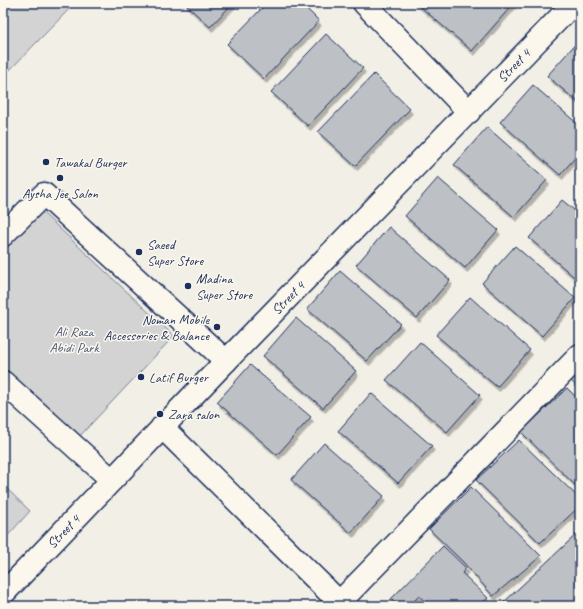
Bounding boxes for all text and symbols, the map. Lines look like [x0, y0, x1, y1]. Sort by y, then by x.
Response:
street label: Street 4 [494, 44, 535, 86]
place label: Tawakal Burger [54, 154, 128, 171]
marker: Tawakal Burger [41, 157, 51, 167]
marker: Aysha Jee Salon [55, 173, 65, 183]
place label: Aysha Jee Salon [22, 185, 98, 202]
place label: Saeed Super Store [147, 236, 204, 269]
marker: Saeed Super Store [134, 247, 144, 257]
place label: Madina Super Store [196, 270, 253, 303]
street label: Street 4 [268, 276, 309, 318]
marker: Madina Super Store [183, 281, 193, 291]
place label: Noman Mobile Accessories & Balance [104, 311, 210, 344]
marker: Noman Mobile Accessories & Balance [212, 322, 222, 332]
park label: Ali Raza Abidi Park [49, 323, 100, 356]
place label: Latif Burger [149, 369, 209, 386]
marker: Latif Burger [136, 372, 146, 382]
place label: Zara salon [168, 406, 220, 423]
marker: Zara salon [155, 409, 165, 419]
street label: Street 4 [43, 510, 85, 552]

